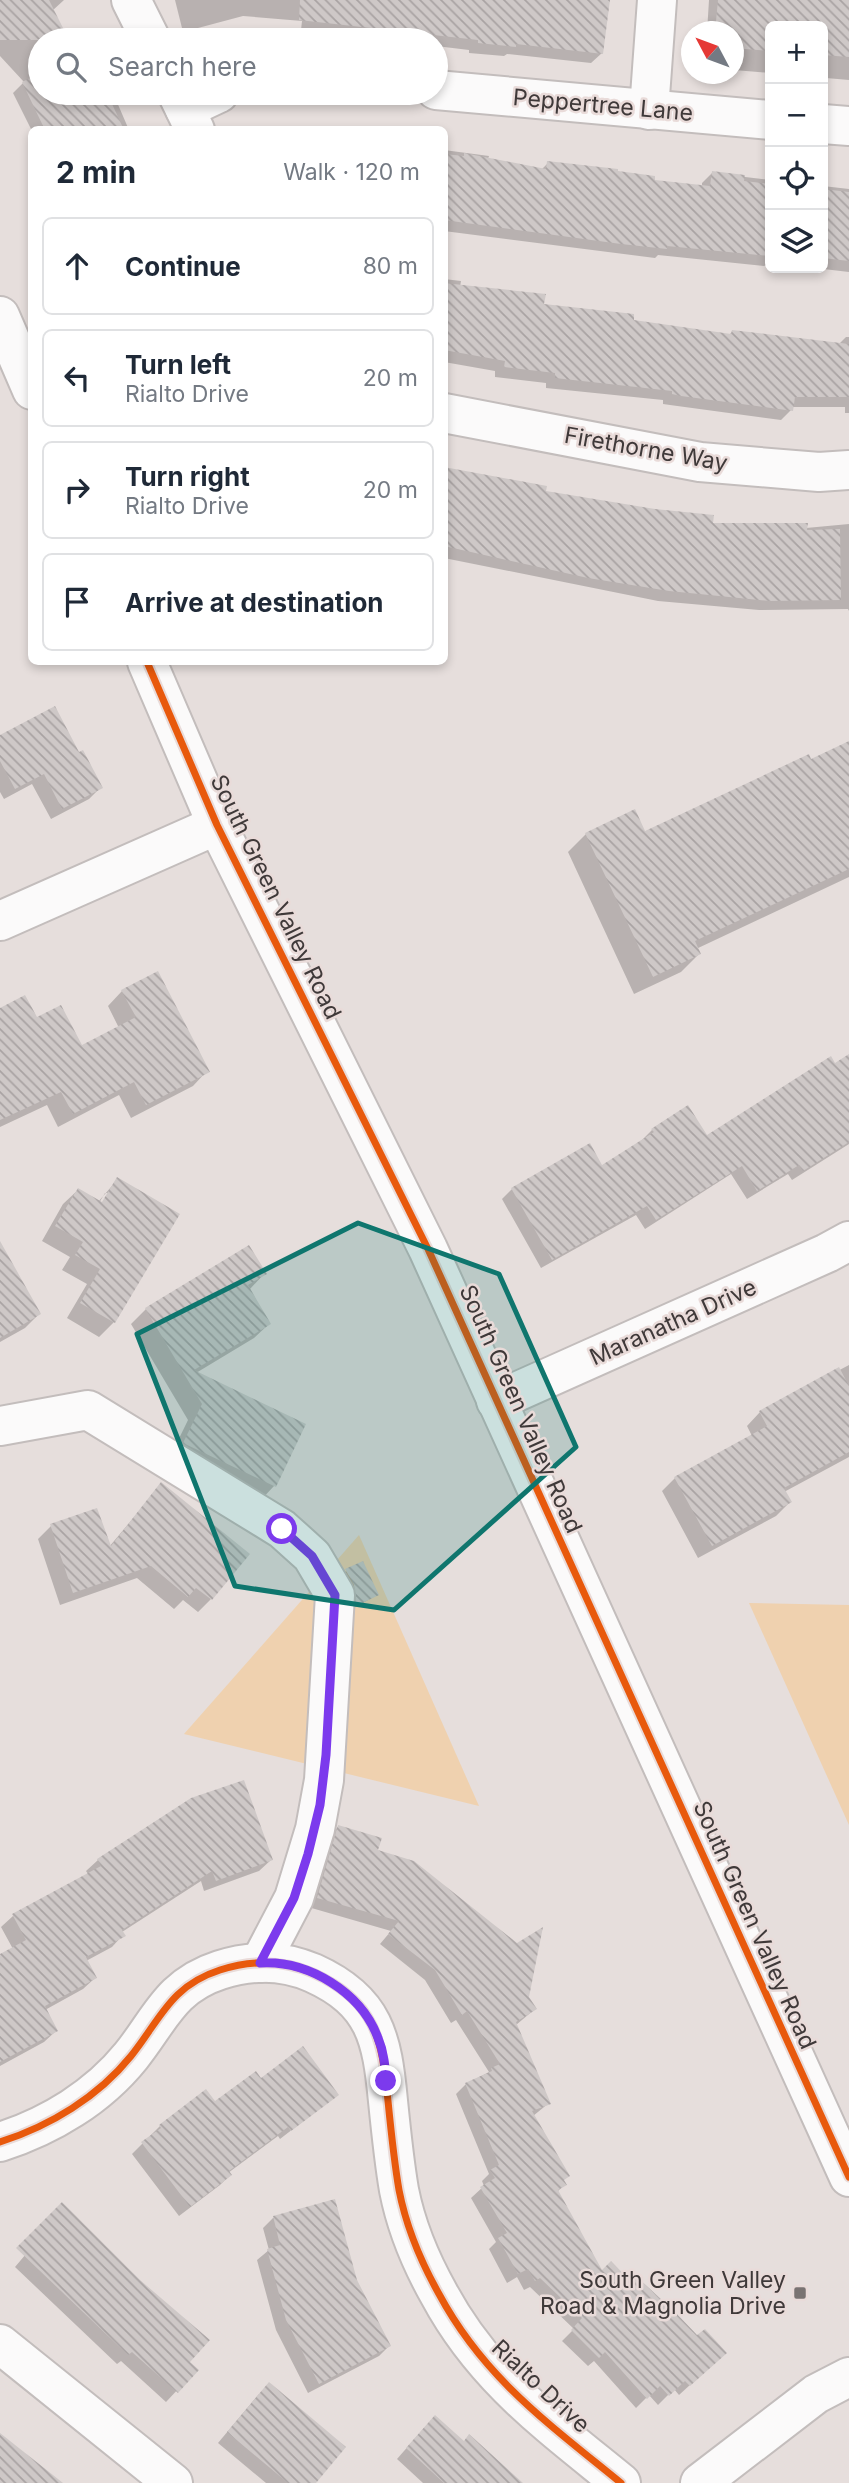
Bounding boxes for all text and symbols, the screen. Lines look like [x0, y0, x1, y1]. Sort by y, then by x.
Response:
north arrow [681, 21, 744, 84]
map controls [765, 21, 828, 273]
button: + [765, 21, 828, 84]
search box [28, 28, 448, 105]
icon: search [52, 48, 90, 86]
text: Search here [108, 51, 257, 82]
street label: Peppertree Lane [512, 83, 694, 127]
button: − [765, 84, 828, 147]
button: locate [765, 147, 828, 210]
text: 2 min [56, 154, 136, 190]
text: Walk · 120 m [283, 158, 420, 186]
button: layers [765, 210, 828, 273]
icon: ahead [58, 247, 96, 285]
text: Continue [125, 251, 241, 282]
text: 80 m [363, 252, 418, 280]
text: Turn left [125, 349, 231, 380]
icon: left [58, 359, 96, 397]
text: 20 m [363, 364, 418, 392]
text: Rialto Drive [125, 380, 249, 408]
street label: Firethorne Way [562, 421, 730, 477]
text: Turn right [125, 461, 250, 492]
icon: right [58, 471, 96, 509]
text: 20 m [363, 476, 418, 504]
text: Rialto Drive [125, 492, 249, 520]
icon: arrive [58, 583, 96, 621]
text: Arrive at destination [125, 587, 384, 618]
street label: South Green Valley Road [205, 770, 347, 1024]
street label: Maranatha Drive [585, 1273, 761, 1371]
street label: South Green Valley Road [454, 1281, 588, 1537]
route start [266, 1513, 297, 1544]
street label: South Green Valley Road [688, 1797, 822, 2053]
route end [370, 2065, 401, 2096]
place label: South Green Valley Road & Magnolia Drive [540, 2266, 786, 2320]
marker: South Green Valley Road & Magnolia Drive [792, 2285, 808, 2301]
street label: Rialto Drive [486, 2334, 596, 2438]

